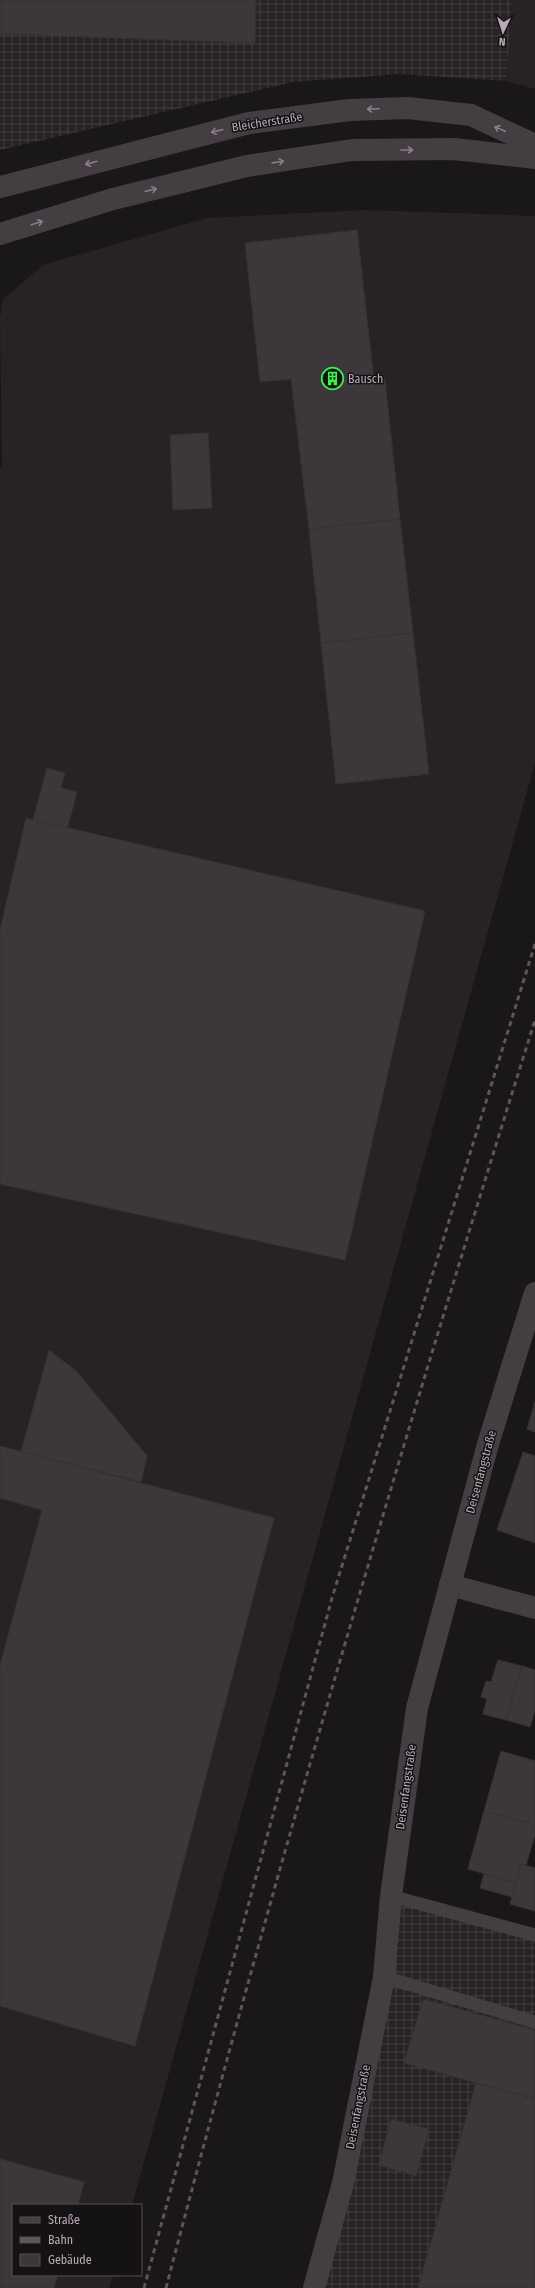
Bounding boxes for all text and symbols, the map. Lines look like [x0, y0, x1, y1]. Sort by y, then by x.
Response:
north arrow [483, 12, 523, 52]
text: N [499, 35, 506, 48]
one-way arrow [367, 105, 380, 113]
street label: Bleicherstraße [231, 110, 303, 134]
one-way arrow [494, 125, 506, 132]
one-way arrow [211, 128, 224, 135]
one-way arrow [400, 146, 413, 154]
one-way arrow [271, 158, 284, 166]
one-way arrow [85, 160, 98, 167]
one-way arrow [144, 185, 157, 193]
one-way arrow [31, 219, 44, 226]
building icon: Bausch [320, 366, 346, 392]
place label: Bausch [348, 372, 383, 386]
street label: Deisenfangstraße [463, 1429, 499, 1515]
street label: Deisenfangstraße [393, 1744, 419, 1830]
street label: Deisenfangstraße [343, 2064, 373, 2150]
legend [12, 2204, 142, 2276]
text: Straße [48, 2213, 80, 2227]
text: Bahn [48, 2233, 73, 2247]
text: Gebäude [48, 2253, 92, 2267]

